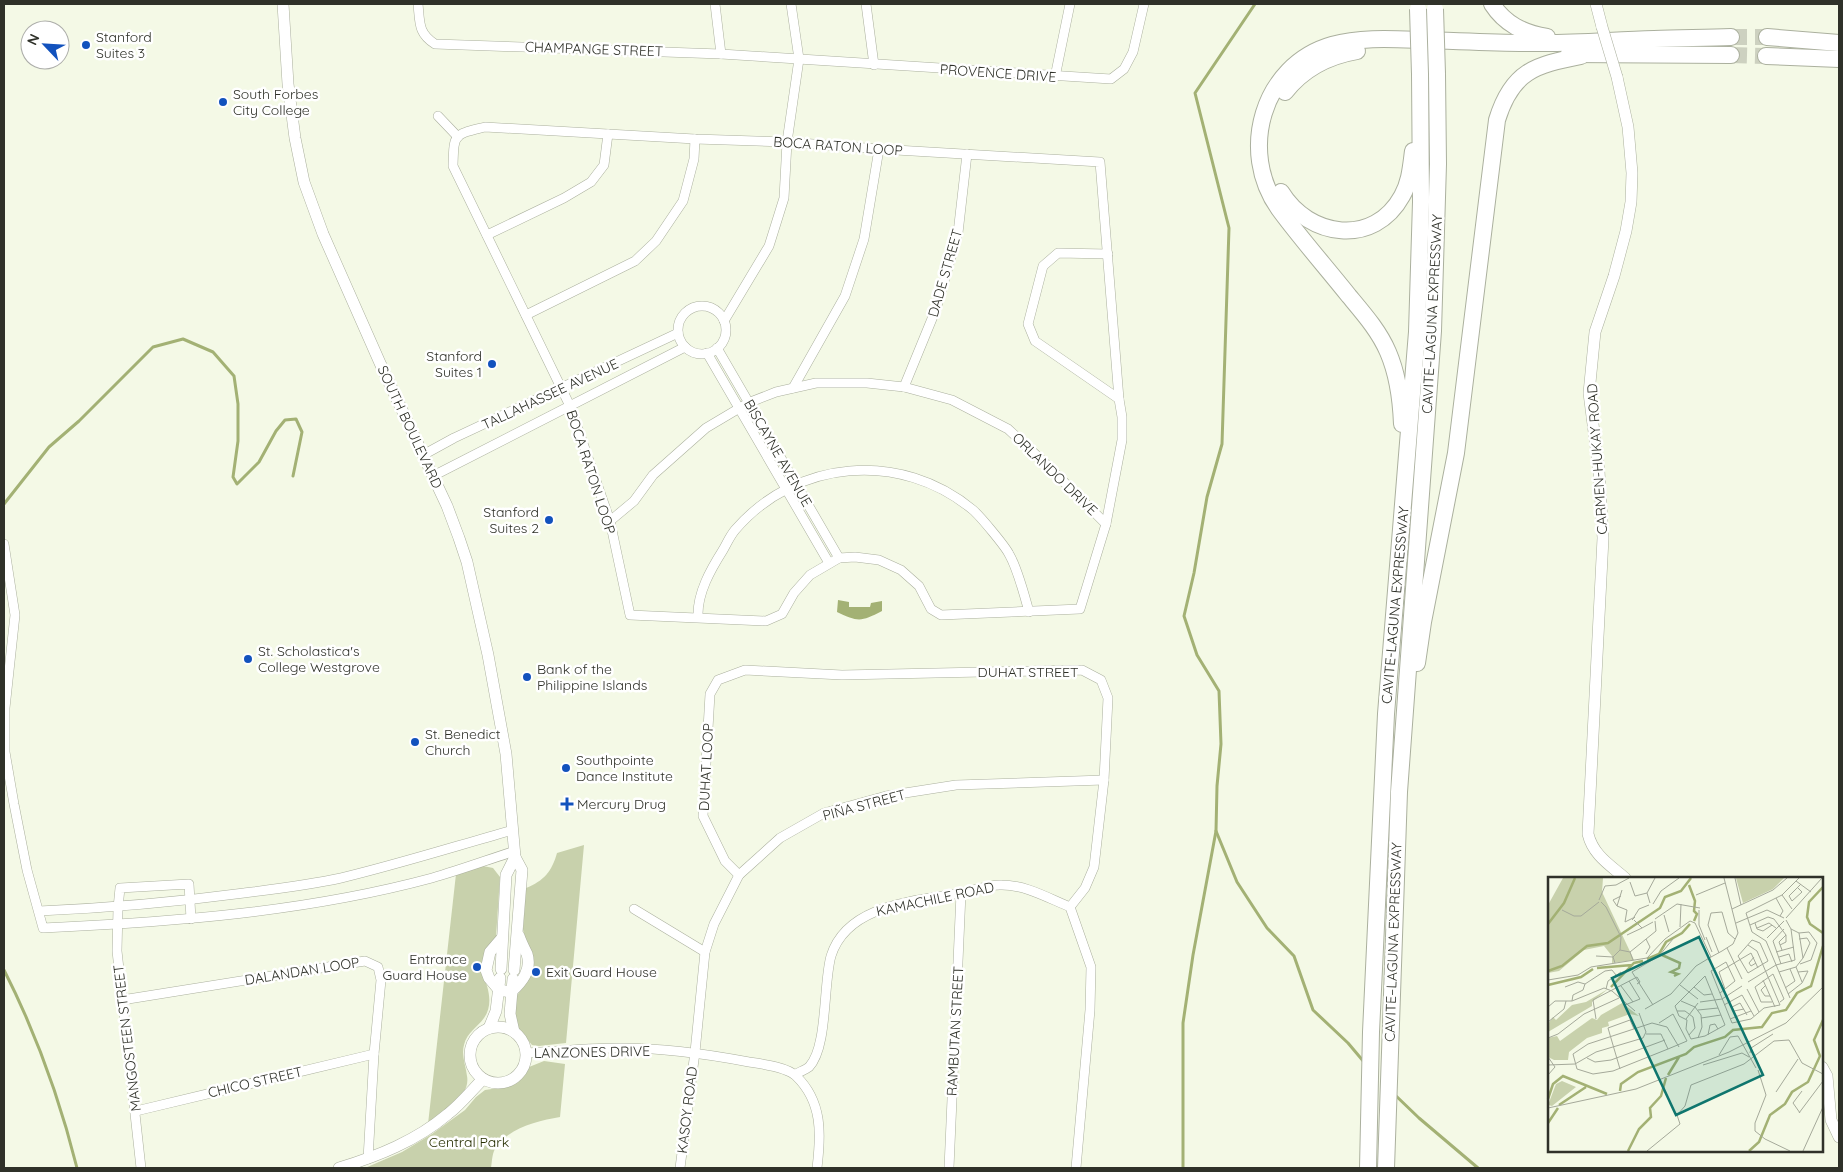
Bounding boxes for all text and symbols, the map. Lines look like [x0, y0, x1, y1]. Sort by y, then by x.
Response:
north arrow [20, 20, 70, 70]
place label: Stanford Suites 3 [96, 28, 152, 62]
text: N [23, 31, 44, 48]
street label: CHAMPANGE STREET [524, 38, 664, 60]
marker: Stanford Suites 3 [80, 39, 92, 51]
street label: PROVENCE DRIVE [939, 60, 1057, 86]
place label: South Forbes City College [233, 85, 318, 119]
marker: South Forbes City College [217, 96, 229, 108]
street label: BOCA RATON LOOP [773, 133, 903, 159]
street label: CAVITE–LAGUNA EXPRESSWAY [1418, 214, 1446, 414]
street label: DADE STREET [924, 227, 966, 319]
place label: Stanford Suites 1 [426, 347, 482, 381]
street label: TALLAHASSEE AVENUE [479, 354, 621, 434]
marker: Stanford Suites 1 [486, 358, 498, 370]
street label: SOUTH BOULEVARD [374, 363, 446, 491]
street label: CARMEN-HUKAY ROAD [1583, 383, 1611, 535]
street label: BISCAYNE AVENUE [740, 396, 816, 510]
street label: BOCA RATON LOOP [562, 408, 620, 536]
street label: ORLANDO DRIVE [1009, 429, 1101, 519]
place label: Stanford Suites 2 [483, 503, 539, 537]
street label: CAVITE-LAGUNA EXPRESSWAY [1377, 505, 1413, 704]
marker: Stanford Suites 2 [543, 514, 555, 526]
place label: St. Scholastica's College Westgrove [258, 642, 380, 676]
marker: St. Scholastica's College Westgrove [242, 653, 254, 665]
place label: Bank of the Philippine Islands [537, 660, 647, 694]
street label: DUHAT STREET [978, 663, 1078, 681]
marker: Bank of the Philippine Islands [521, 671, 533, 683]
street label: DUHAT LOOP [695, 723, 717, 811]
place label: St. Benedict Church [425, 725, 501, 759]
marker: St. Benedict Church [409, 736, 421, 748]
place label: Southpointe Dance Institute [576, 751, 673, 785]
marker: Southpointe Dance Institute [560, 762, 572, 774]
street label: PIÑA STREET [821, 785, 907, 825]
place label: Mercury Drug [577, 795, 666, 813]
marker: Mercury Drug [561, 798, 573, 810]
street label: CAVITE–LAGUNA EXPRESSWAY [1381, 842, 1405, 1042]
inset map [1548, 877, 1823, 1152]
street label: KAMACHILE ROAD [874, 878, 996, 920]
place label: Entrance Guard House [382, 950, 467, 984]
street label: DALANDAN LOOP [243, 953, 361, 989]
marker: Entrance Guard House [471, 961, 483, 973]
place label: Exit Guard House [546, 963, 657, 981]
street label: MANGOSTEEN STREET [109, 964, 145, 1112]
marker: Exit Guard House [530, 966, 542, 978]
street label: RAMBUTAN STREET [943, 966, 967, 1096]
street label: LANZONES DRIVE [534, 1042, 650, 1062]
street label: CHICO STREET [206, 1062, 304, 1102]
street label: KASOY ROAD [673, 1066, 701, 1154]
park label: Central Park [429, 1133, 509, 1151]

